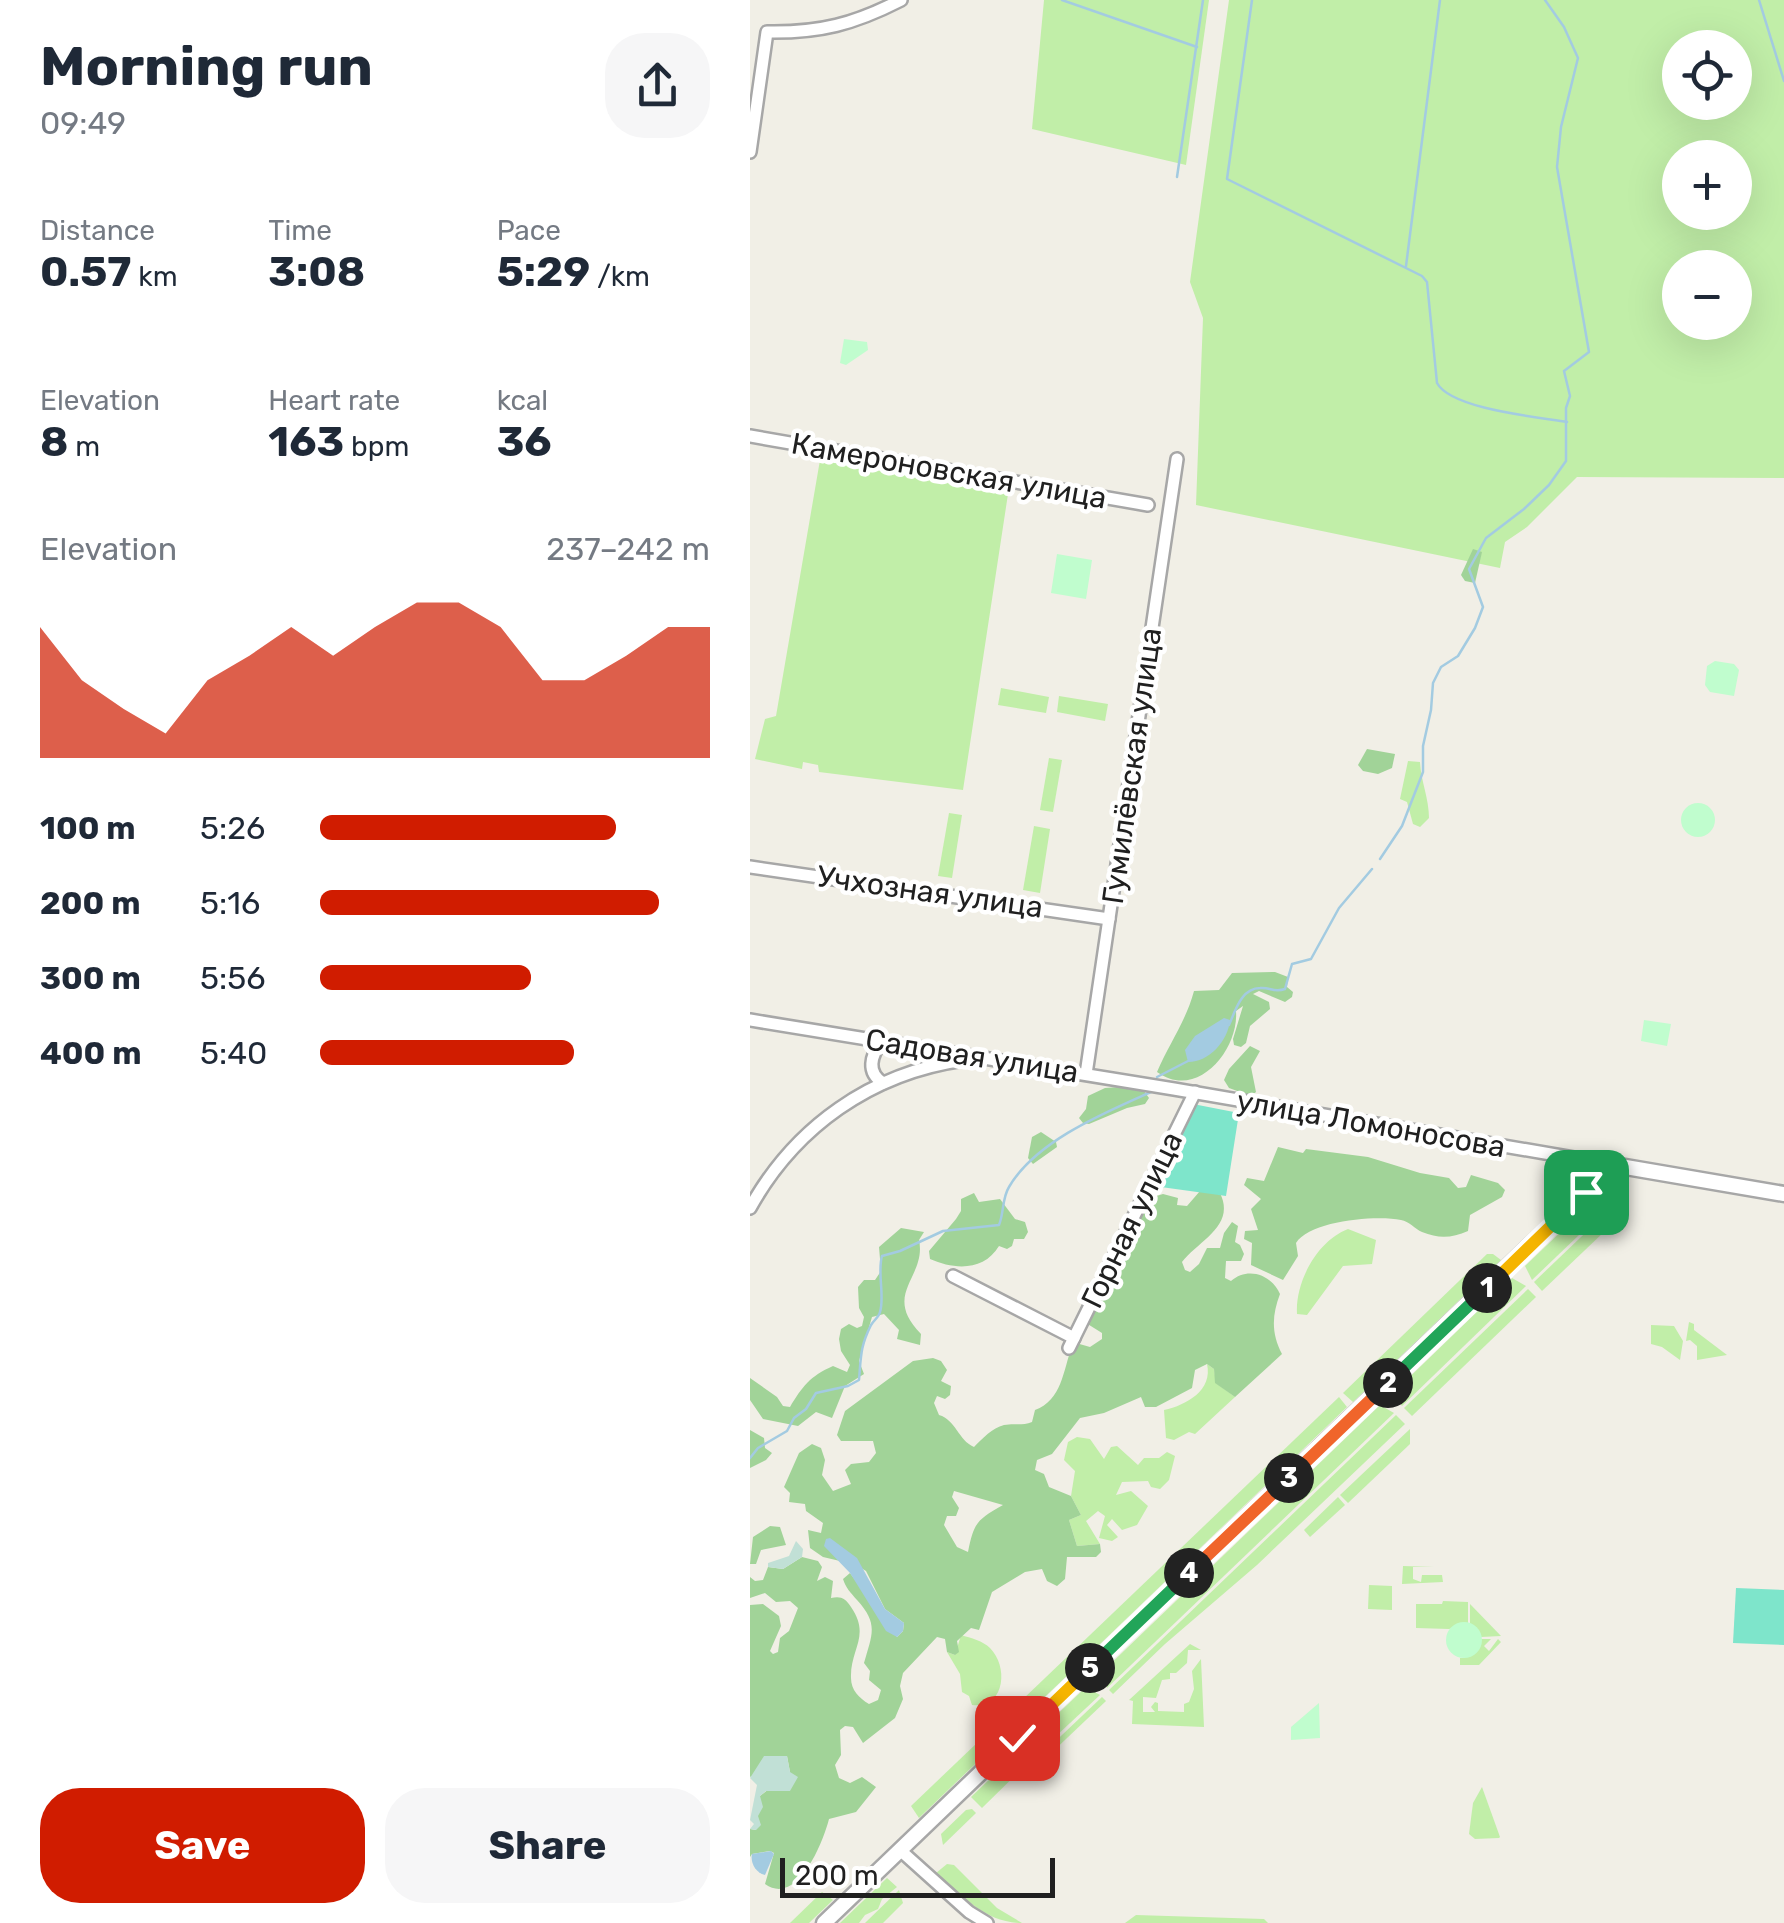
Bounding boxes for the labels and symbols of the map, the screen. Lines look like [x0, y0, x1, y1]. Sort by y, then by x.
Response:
street label: Камероновская улица [788, 426, 1110, 516]
street label: Гумилёвская улица [1095, 626, 1169, 906]
street label: Учхозная улица [815, 858, 1045, 926]
street label: Садовая улица [863, 1021, 1081, 1091]
street label: улица Ломоносова [1234, 1083, 1508, 1165]
street label: Горная улица [1074, 1126, 1190, 1314]
pin [1544, 1150, 1629, 1235]
pin: 1 [1462, 1263, 1512, 1313]
pin: 2 [1363, 1358, 1413, 1408]
pin: 3 [1264, 1453, 1314, 1503]
pin: 4 [1164, 1548, 1214, 1598]
pin: 5 [1065, 1643, 1115, 1693]
pin [975, 1696, 1060, 1781]
scale bar [780, 1853, 1055, 1898]

